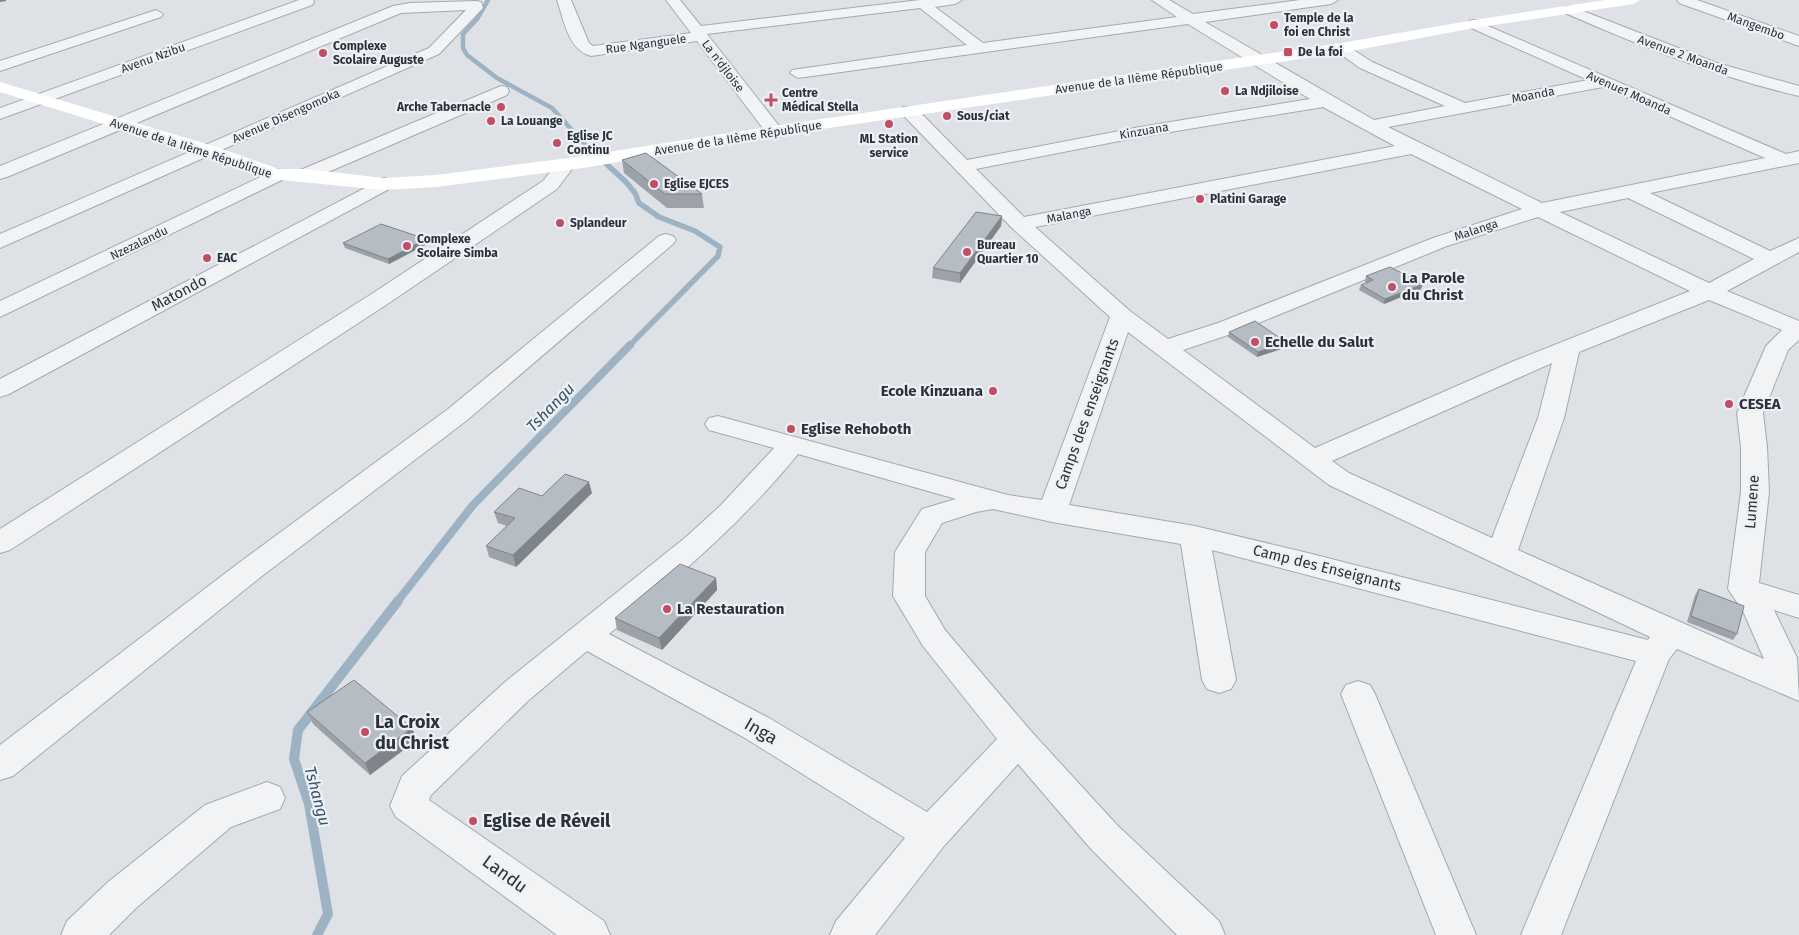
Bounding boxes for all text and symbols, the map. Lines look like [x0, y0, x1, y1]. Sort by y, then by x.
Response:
street label: Mangembo [1725, 9, 1787, 43]
place label: Temple de la foi en Christ [1284, 11, 1354, 39]
marker: Temple de la foi en Christ [1268, 19, 1280, 31]
street label: Rue Nganguele [605, 31, 687, 57]
street label: Avenue 2 Moanda [1636, 32, 1730, 78]
street label: La n'djloise [699, 37, 747, 95]
place label: Complexe Scolaire Auguste [333, 39, 424, 67]
street label: Avenu Nzibu [119, 40, 187, 76]
place label: De la foi [1298, 45, 1343, 59]
marker: De la foi [1282, 46, 1294, 58]
marker: Complexe Scolaire Auguste [317, 47, 329, 59]
street label: Avenue de la IIème République [1054, 59, 1224, 97]
street label: Avenue1 Moanda [1585, 68, 1673, 118]
place label: La Ndjiloise [1235, 84, 1299, 98]
street label: Moanda [1510, 84, 1556, 106]
marker: La Ndjiloise [1219, 85, 1231, 97]
street label: Avenue Disengomoka [230, 86, 342, 146]
place label: Centre Médical Stella [782, 86, 859, 114]
marker: Centre Médical Stella [764, 93, 778, 107]
place label: Arche Tabernacle [396, 100, 491, 114]
marker: Arche Tabernacle [495, 101, 507, 113]
place label: Sous/ciat [957, 109, 1010, 123]
marker: Sous/ciat [941, 110, 953, 122]
place label: La Louange [501, 114, 563, 128]
street label: Avenue de la IIème République [108, 115, 274, 181]
marker: La Louange [485, 115, 497, 127]
street label: Avenue de la IIème République [653, 118, 823, 158]
marker: ML Station service [883, 118, 895, 130]
street label: Kinzuana [1118, 120, 1170, 142]
place label: Eglise JC Continu [567, 129, 613, 157]
place label: ML Station service [860, 132, 918, 160]
marker: Eglise JC Continu [551, 137, 563, 149]
place label: Eglise EJCES [664, 177, 729, 191]
marker: Eglise EJCES [648, 178, 660, 190]
place label: Platini Garage [1210, 192, 1287, 206]
marker: Platini Garage [1194, 193, 1206, 205]
street label: Malanga [1045, 204, 1093, 226]
place label: Splandeur [570, 216, 627, 230]
street label: Malanga [1452, 216, 1500, 244]
marker: Splandeur [554, 217, 566, 229]
street label: Nzezalandu [108, 223, 170, 263]
place label: Complexe Scolaire Simba [417, 232, 498, 260]
place label: Bureau Quartier 10 [977, 238, 1038, 266]
marker: Complexe Scolaire Simba [401, 240, 413, 252]
marker: Bureau Quartier 10 [961, 246, 973, 258]
place label: EAC [217, 251, 237, 265]
marker: EAC [201, 252, 213, 264]
place label: La Parole du Christ [1402, 269, 1465, 304]
street label: Matondo [148, 271, 210, 315]
marker: La Parole du Christ [1386, 281, 1398, 293]
place label: Echelle du Salut [1265, 333, 1374, 351]
street label: Camps des enseignants [1051, 336, 1123, 492]
marker: Echelle du Salut [1249, 336, 1261, 348]
water label: Tshangu [522, 379, 578, 436]
place label: Ecole Kinzuana [881, 382, 983, 400]
marker: Ecole Kinzuana [987, 385, 999, 397]
place label: CESEA [1739, 395, 1782, 413]
marker: CESEA [1723, 398, 1735, 410]
place label: Eglise Rehoboth [801, 420, 912, 438]
marker: Eglise Rehoboth [785, 423, 797, 435]
street label: Lumene [1741, 474, 1763, 530]
street label: Camp des Enseignants [1251, 541, 1403, 595]
place label: La Restauration [677, 600, 784, 618]
marker: La Restauration [661, 603, 673, 615]
place label: La Croix du Christ [375, 711, 450, 754]
street label: Inga [740, 713, 782, 749]
marker: La Croix du Christ [359, 726, 371, 738]
water label: Tshangu [300, 764, 335, 828]
place label: Eglise de Réveil [483, 810, 611, 832]
marker: Eglise de Réveil [467, 815, 479, 827]
street label: Landu [478, 850, 532, 898]

